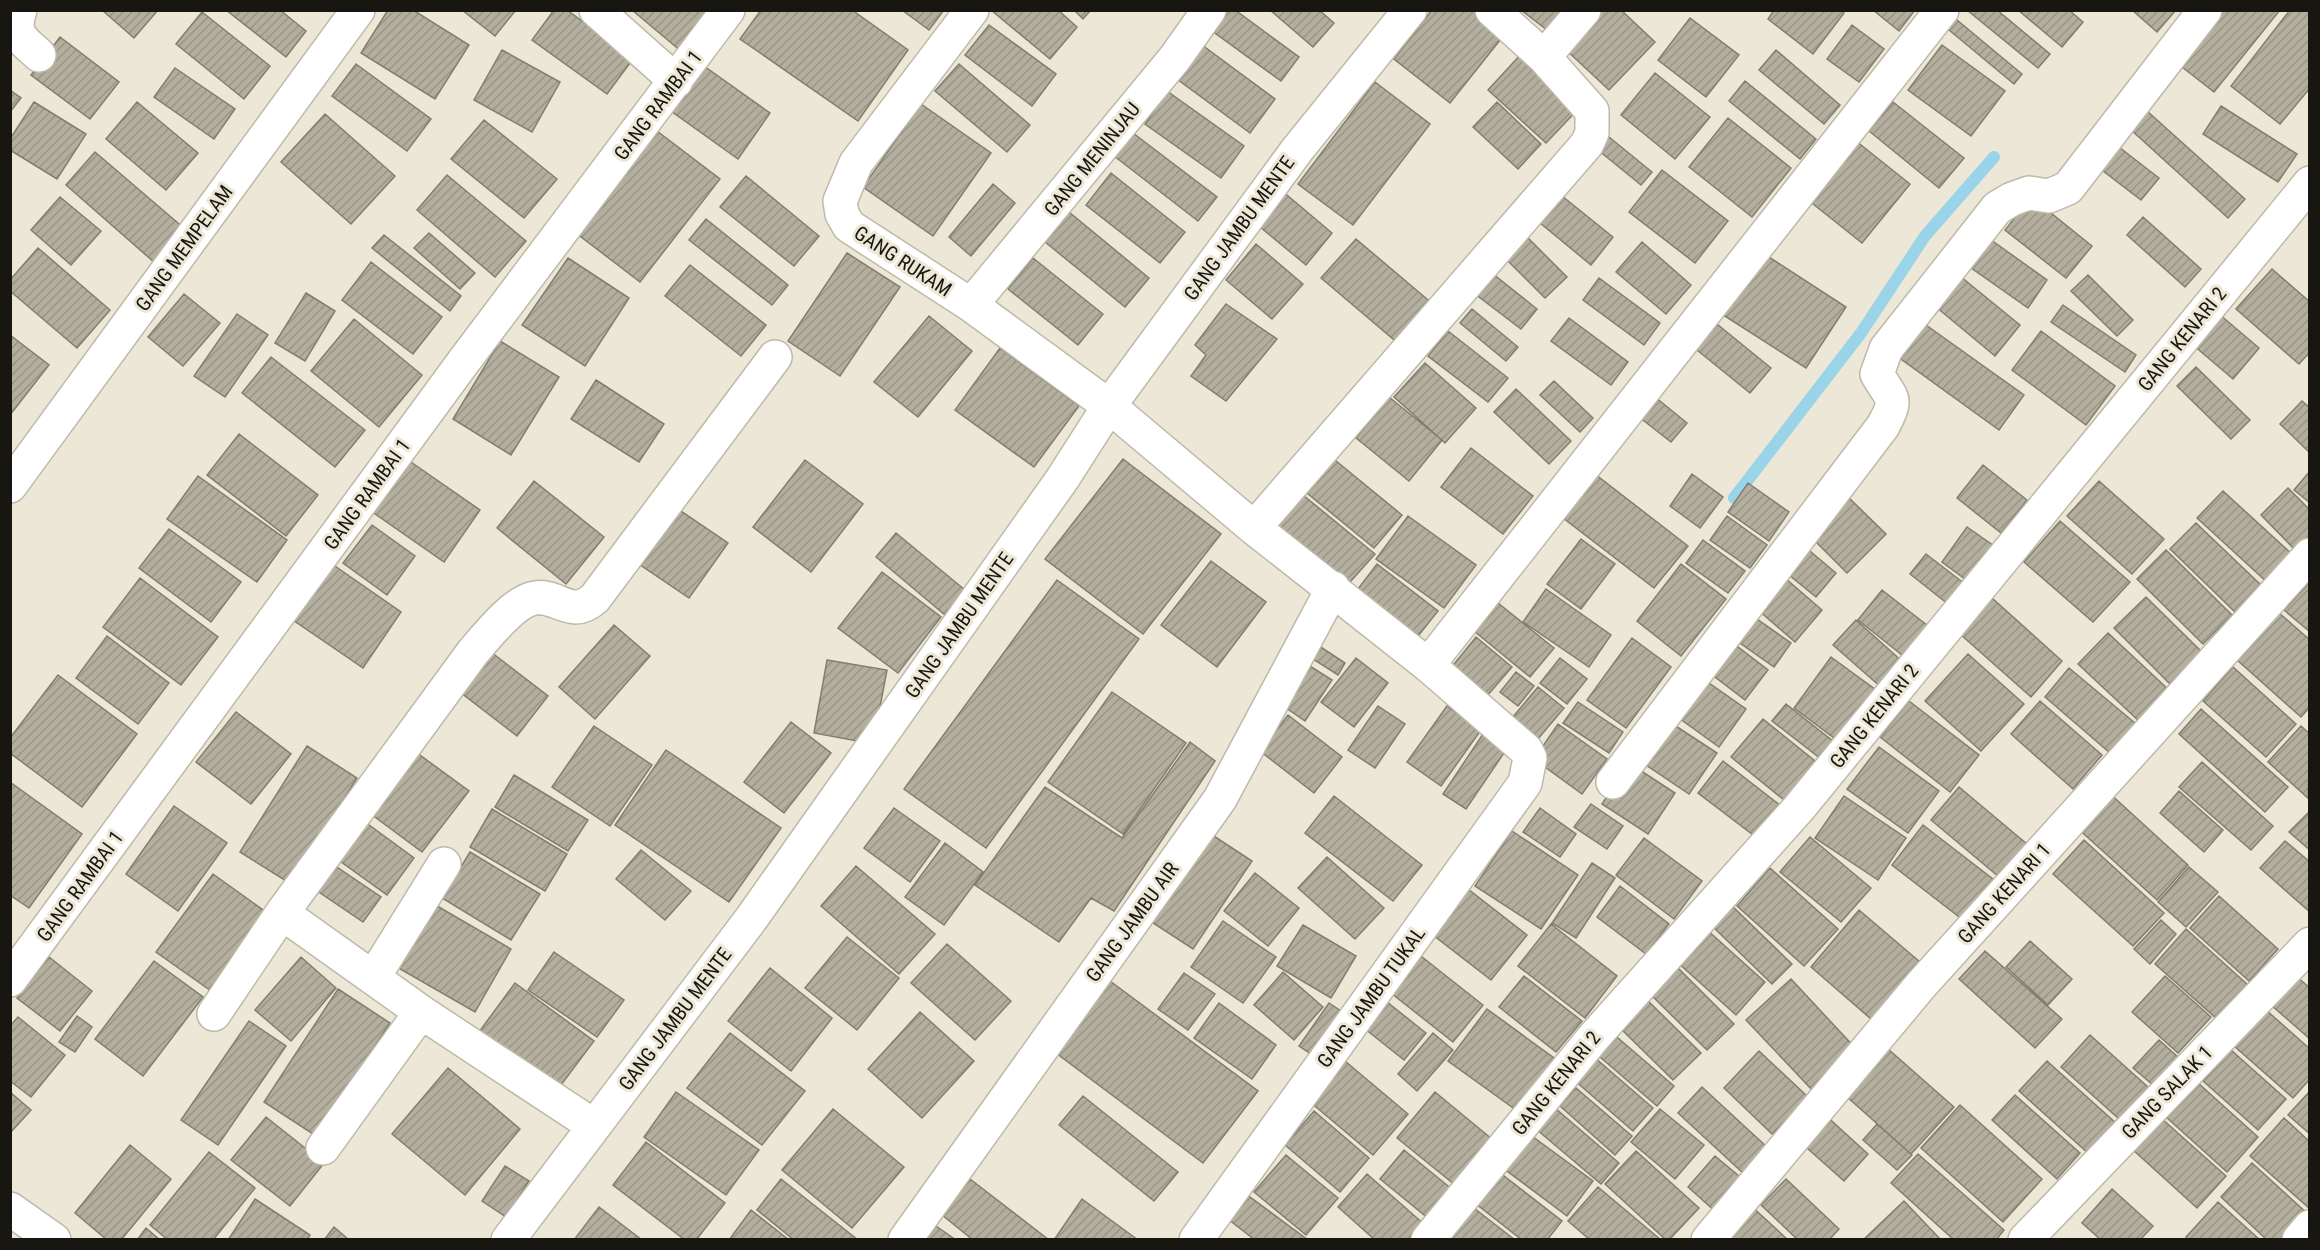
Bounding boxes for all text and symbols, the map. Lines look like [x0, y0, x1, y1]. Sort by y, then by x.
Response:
street label: GANG RAMBAI 1 [609, 45, 707, 165]
street label: GANG MENINJAU [1039, 97, 1145, 221]
street label: GANG JAMBU MENTE [1179, 151, 1299, 305]
street label: GANG MEMPELAM [130, 180, 238, 316]
street label: GANG RUKAM [850, 221, 956, 301]
street label: GANG KENARI 2 [2133, 282, 2231, 396]
street label: GANG RAMBAI 1 [319, 434, 415, 554]
street label: GANG JAMBU MENTE [900, 547, 1018, 703]
street label: GANG KENARI 2 [1825, 659, 1923, 773]
street label: GANG RAMBAI 1 [32, 826, 128, 946]
street label: GANG KENARI 1 [1953, 838, 2055, 948]
street label: GANG JAMBU AIR [1081, 857, 1184, 987]
street label: GANG JAMBU TUKAL [1312, 922, 1430, 1072]
street label: GANG JAMBU MENTE [614, 943, 737, 1095]
street label: GANG KENARI 2 [1507, 1026, 1605, 1140]
street label: GANG SALAK 1 [2116, 1040, 2218, 1144]

